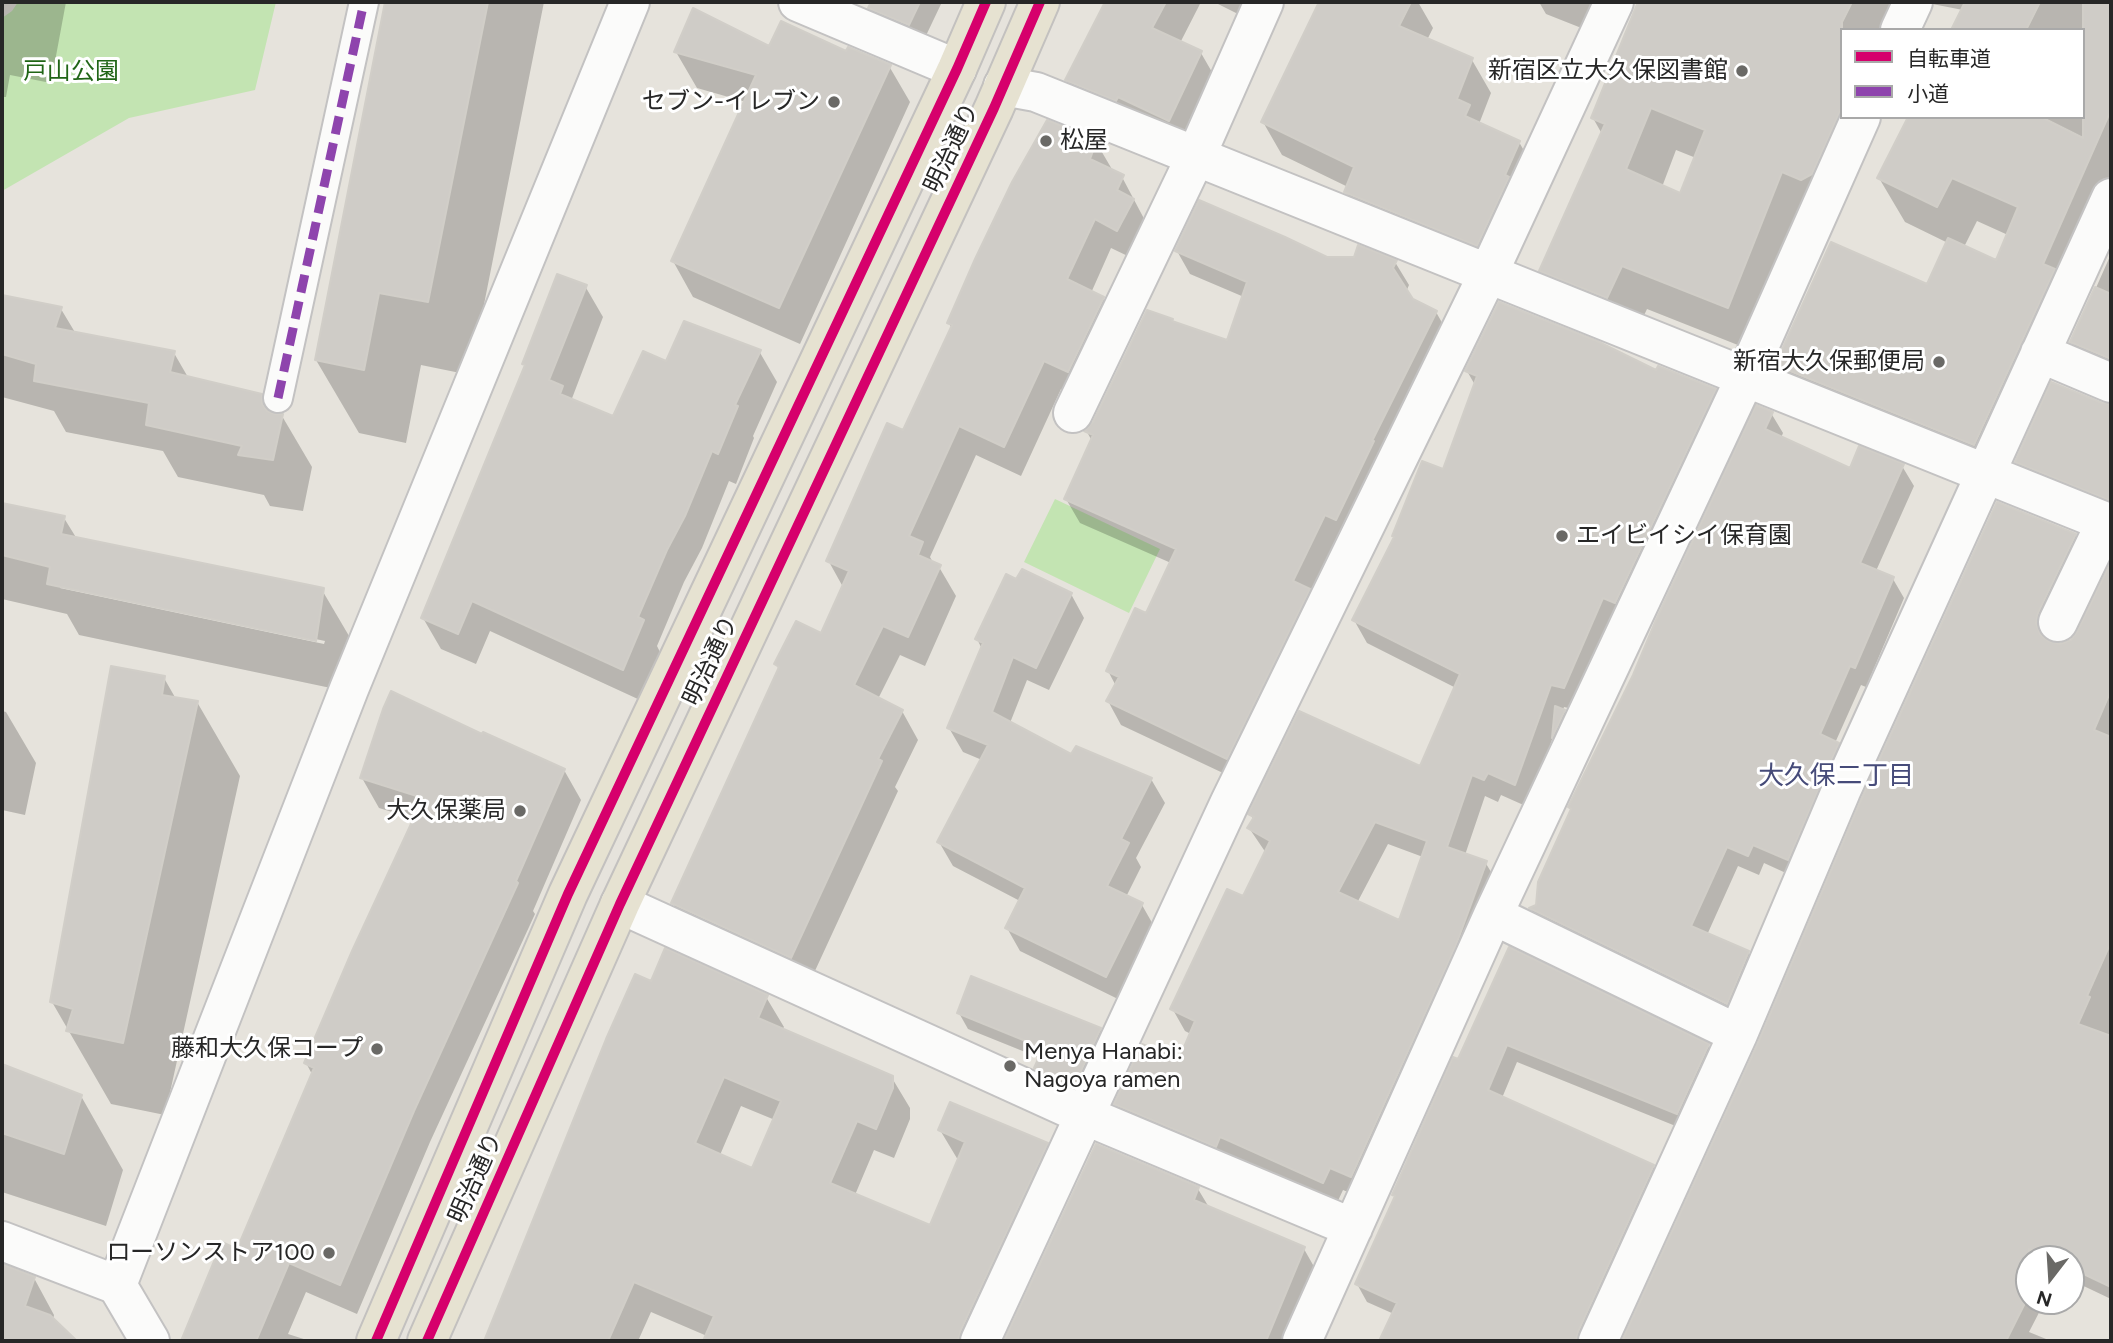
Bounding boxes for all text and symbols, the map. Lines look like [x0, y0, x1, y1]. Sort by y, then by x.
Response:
legend [1840, 28, 2085, 119]
text: 自転車道 [1907, 46, 1991, 71]
place label: 新宿区立大久保図書館 [1488, 57, 1728, 85]
park label: 戸山公園 [23, 58, 119, 86]
marker: 新宿区立大久保図書館 [1734, 63, 1750, 79]
text: 小道 [1907, 81, 1949, 106]
place label: セブン-イレブン [642, 88, 820, 116]
marker: セブン-イレブン [826, 94, 842, 110]
street label: 明治通り [919, 98, 985, 198]
place label: 松屋 [1060, 127, 1108, 155]
marker: 松屋 [1038, 133, 1054, 149]
place label: 新宿大久保郵便局 [1733, 348, 1925, 376]
marker: 新宿大久保郵便局 [1931, 354, 1947, 370]
place label: エイビイシイ保育園 [1576, 522, 1792, 550]
marker: エイビイシイ保育園 [1554, 528, 1570, 544]
street label: 明治通り [678, 611, 744, 711]
district label: 大久保二丁目 [1758, 760, 1914, 792]
place label: 大久保薬局 [386, 797, 506, 825]
marker: 大久保薬局 [512, 803, 528, 819]
place label: 藤和大久保コープ [171, 1035, 363, 1063]
place label: Menya Hanabi: Nagoya ramen [1024, 1038, 1183, 1094]
marker: 藤和大久保コープ [369, 1041, 385, 1057]
marker: Menya Hanabi: Nagoya ramen [1002, 1058, 1018, 1074]
street label: 明治通り [443, 1128, 509, 1228]
place label: ローソンストア100 [106, 1239, 315, 1267]
marker: ローソンストア100 [321, 1245, 337, 1261]
north arrow [2015, 1245, 2085, 1315]
text: N [2034, 1286, 2055, 1312]

